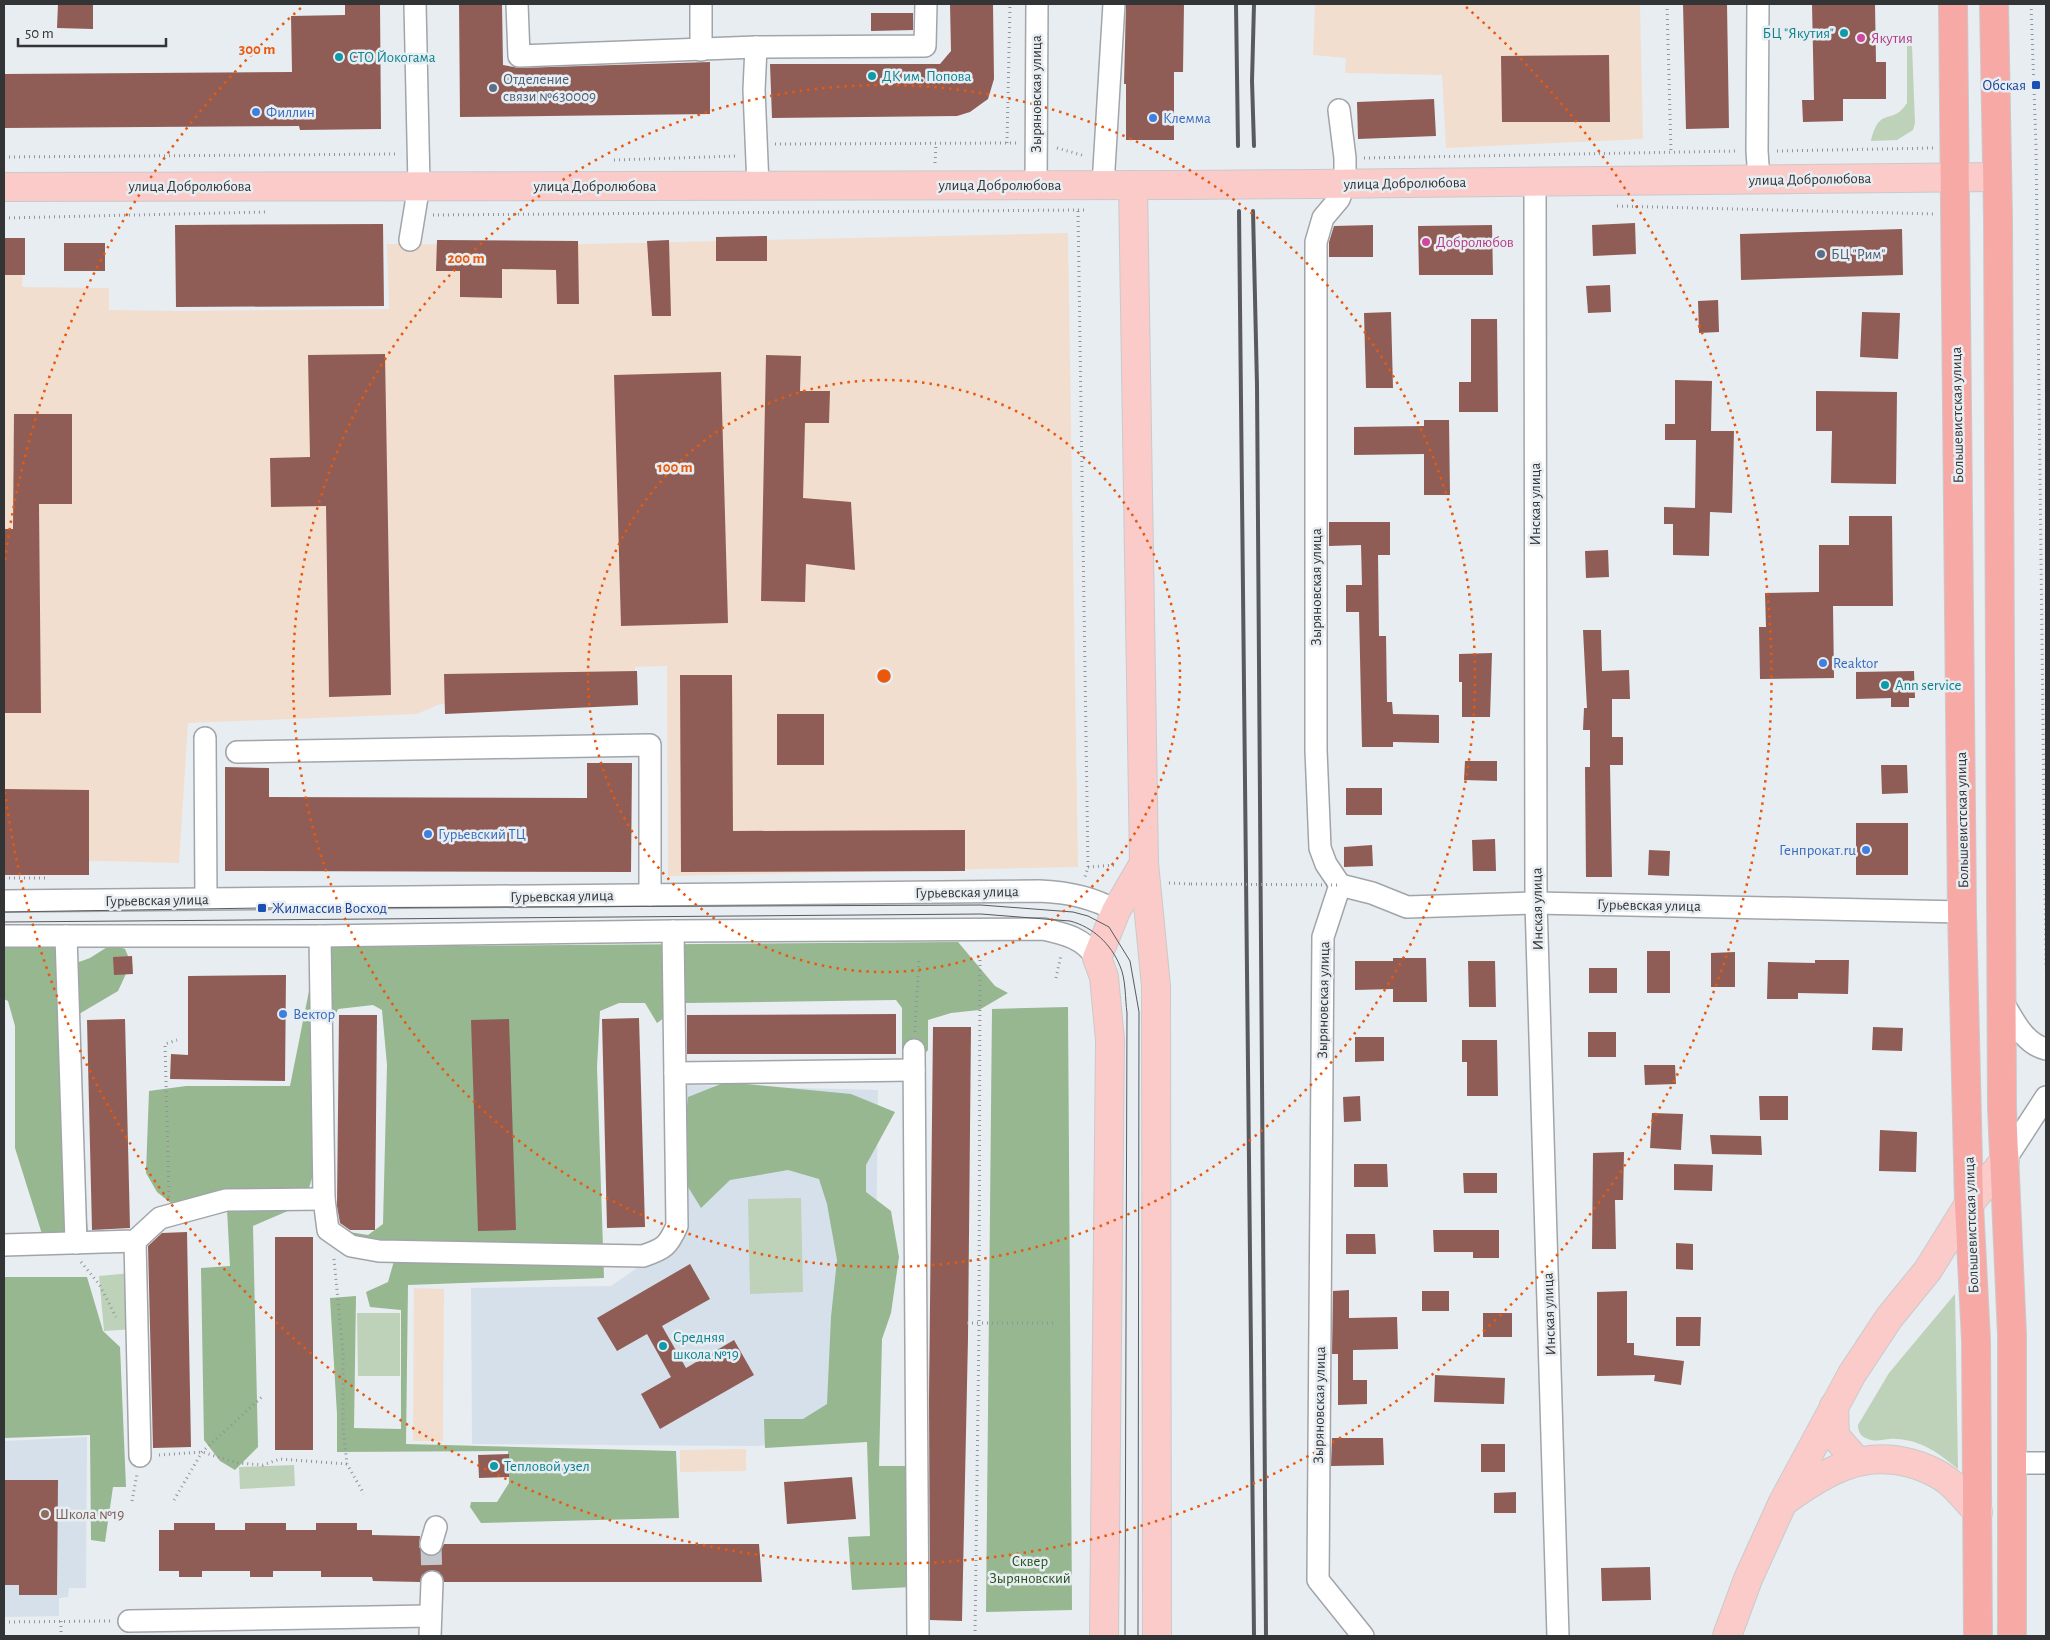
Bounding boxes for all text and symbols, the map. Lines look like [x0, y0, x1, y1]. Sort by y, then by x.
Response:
scale bar [18, 15, 165, 47]
text: 50 m [25, 26, 54, 41]
place label: БЦ "Якутия" [1763, 26, 1834, 41]
marker: БЦ "Якутия" [1838, 27, 1850, 39]
place label: Якутия [1871, 31, 1913, 46]
marker: Якутия [1855, 32, 1867, 44]
street label: Зыряновская улица [1029, 35, 1044, 153]
text: 300 m [239, 42, 275, 57]
place label: СТО Йокогама [349, 50, 436, 65]
marker: СТО Йокогама [333, 51, 345, 63]
place label: ДК им. Попова [882, 69, 972, 84]
marker: ДК им. Попова [866, 70, 878, 82]
place label: Отделение связи №630009 [503, 72, 596, 104]
place label: Обская [1982, 78, 2026, 93]
marker: Обская [2030, 79, 2042, 91]
marker: Отделение связи №630009 [487, 82, 499, 94]
place label: Филлин [266, 105, 315, 120]
marker: Филлин [250, 106, 262, 118]
place label: Клемма [1163, 111, 1211, 126]
marker: Клемма [1147, 112, 1159, 124]
street label: улица Добролюбова [1747, 171, 1872, 188]
street label: улица Добролюбова [1342, 175, 1467, 192]
street label: улица Добролюбова [938, 178, 1062, 193]
street label: улица Добролюбова [128, 179, 252, 194]
street label: улица Добролюбова [533, 179, 657, 194]
place label: Добролюбов [1436, 235, 1514, 250]
marker: Добролюбов [1420, 236, 1432, 248]
place label: БЦ "Рим" [1831, 247, 1885, 262]
marker: БЦ "Рим" [1815, 248, 1827, 260]
text: 200 m [447, 251, 485, 266]
street label: Большевистская улица [1949, 346, 1966, 483]
text: 100 m [657, 460, 693, 475]
street label: Инская улица [1528, 462, 1543, 545]
street label: Зыряновская улица [1309, 528, 1324, 646]
place label: Reaktor [1833, 656, 1878, 671]
marker: Reaktor [1817, 657, 1829, 669]
centre of rings [875, 667, 893, 685]
place label: Ann service [1895, 678, 1962, 693]
marker: Ann service [1879, 679, 1891, 691]
street label: Большевистская улица [1954, 751, 1971, 888]
place label: Гурьевский ТЦ [438, 827, 526, 842]
marker: Гурьевский ТЦ [422, 828, 434, 840]
place label: Генпрокат.ru [1779, 843, 1856, 858]
marker: Генпрокат.ru [1860, 844, 1872, 856]
street label: Инская улица [1529, 867, 1546, 951]
street label: Гурьевская улица [915, 884, 1019, 901]
street label: Гурьевская улица [510, 888, 614, 905]
street label: Гурьевская улица [105, 892, 209, 909]
street label: Гурьевская улица [1597, 897, 1701, 914]
place label: Жилмассив Восход [272, 901, 387, 916]
marker: Жилмассив Восход [256, 902, 268, 914]
street label: Зыряновская улица [1315, 941, 1332, 1059]
place label: Вектор [293, 1007, 336, 1022]
marker: Вектор [277, 1008, 289, 1020]
street label: Большевистская улица [1962, 1156, 1981, 1294]
street label: Инская улица [1541, 1272, 1558, 1356]
place label: Средняя школа №19 [673, 1330, 739, 1362]
marker: Средняя школа №19 [657, 1340, 669, 1352]
street label: Зыряновская улица [1311, 1346, 1328, 1464]
place label: Тепловой узел [504, 1459, 590, 1474]
marker: Тепловой узел [488, 1460, 500, 1472]
place label: Школа №19 [55, 1507, 124, 1522]
marker: Школа №19 [39, 1508, 51, 1520]
park label: Cквер Зыряновский [989, 1554, 1071, 1586]

